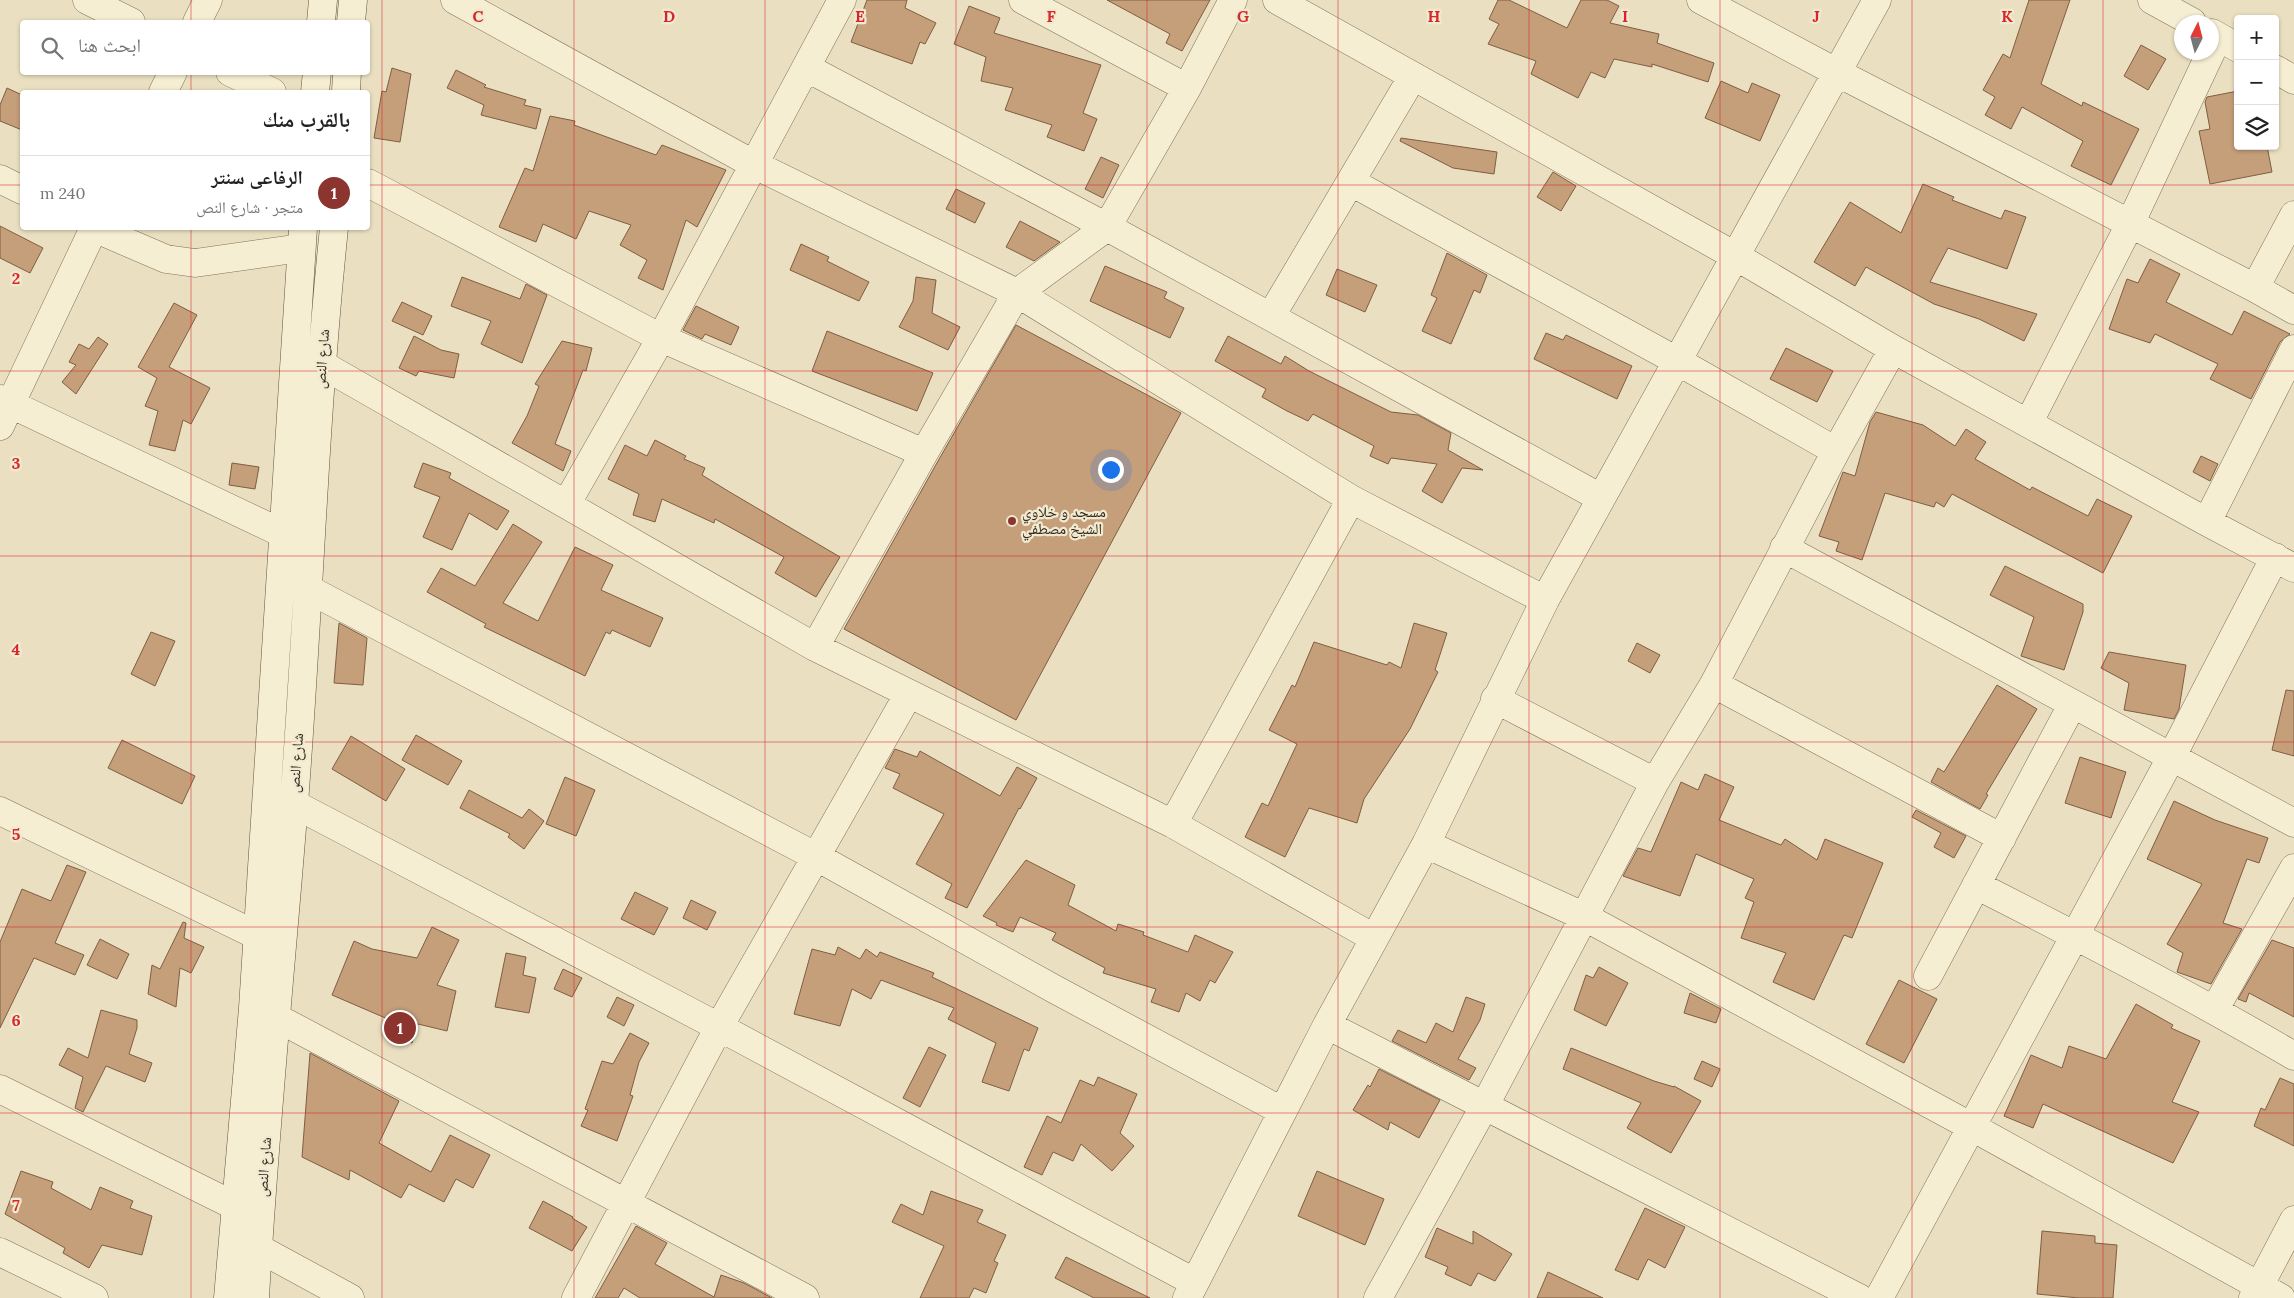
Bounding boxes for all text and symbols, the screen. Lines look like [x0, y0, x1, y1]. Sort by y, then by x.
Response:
text: C [472, 6, 484, 26]
text: D [663, 6, 675, 26]
text: E [855, 6, 865, 26]
text: F [1046, 6, 1056, 26]
text: G [1237, 6, 1249, 26]
text: H [1428, 6, 1441, 26]
text: I [1622, 6, 1628, 26]
text: J [1812, 6, 1820, 26]
text: K [2001, 6, 2013, 26]
north arrow [2174, 15, 2219, 60]
map controls [2234, 15, 2279, 150]
button: + [2234, 15, 2279, 60]
search box [20, 20, 370, 75]
text: ابحث هنا [78, 33, 141, 57]
icon: search [38, 34, 66, 62]
button: − [2234, 60, 2279, 105]
button: layers [2234, 105, 2279, 150]
text: بالقرب منك [263, 106, 350, 133]
text: الرفاعى سنتر [211, 165, 303, 189]
text: 240 m [40, 183, 85, 203]
text: 1 [331, 183, 337, 203]
text: متجر · شارع النص [196, 197, 303, 217]
text: 2 [12, 268, 20, 288]
street label: شارع النص [310, 328, 334, 390]
text: 3 [12, 453, 21, 473]
your location [1098, 457, 1124, 483]
place label: مسجد و خلاوي الشيخ مصطفي [1022, 502, 1106, 541]
marker: مسجد و خلاوي الشيخ مصطفي [1006, 515, 1018, 527]
text: 4 [12, 639, 21, 659]
street label: شارع النص [284, 732, 308, 794]
text: 5 [12, 824, 21, 844]
pin: 1 [384, 1009, 416, 1047]
text: 6 [11, 1010, 21, 1030]
street label: شارع النص [252, 1136, 276, 1198]
text: 7 [12, 1195, 20, 1215]

